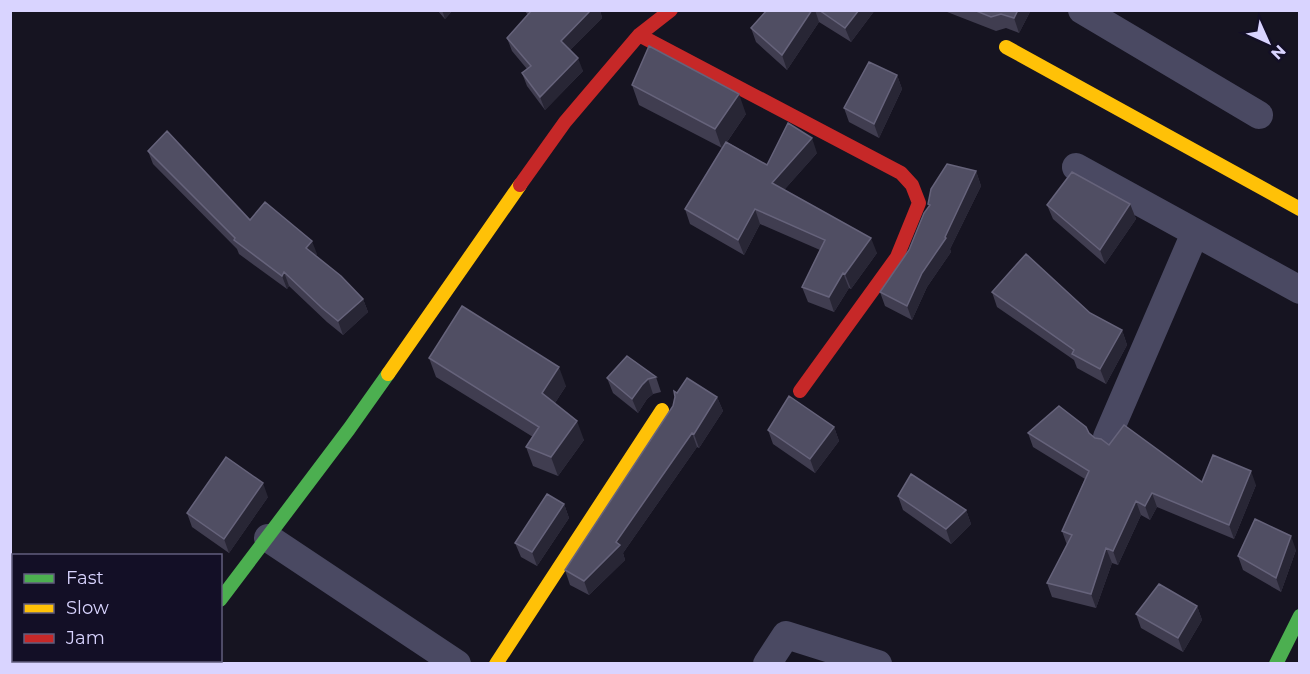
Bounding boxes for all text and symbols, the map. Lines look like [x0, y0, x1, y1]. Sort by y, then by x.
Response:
north arrow [1238, 12, 1298, 72]
text: N [1267, 41, 1290, 64]
legend [12, 554, 222, 662]
text: Fast [66, 567, 104, 589]
text: Slow [66, 597, 109, 619]
text: Jam [65, 627, 105, 649]

